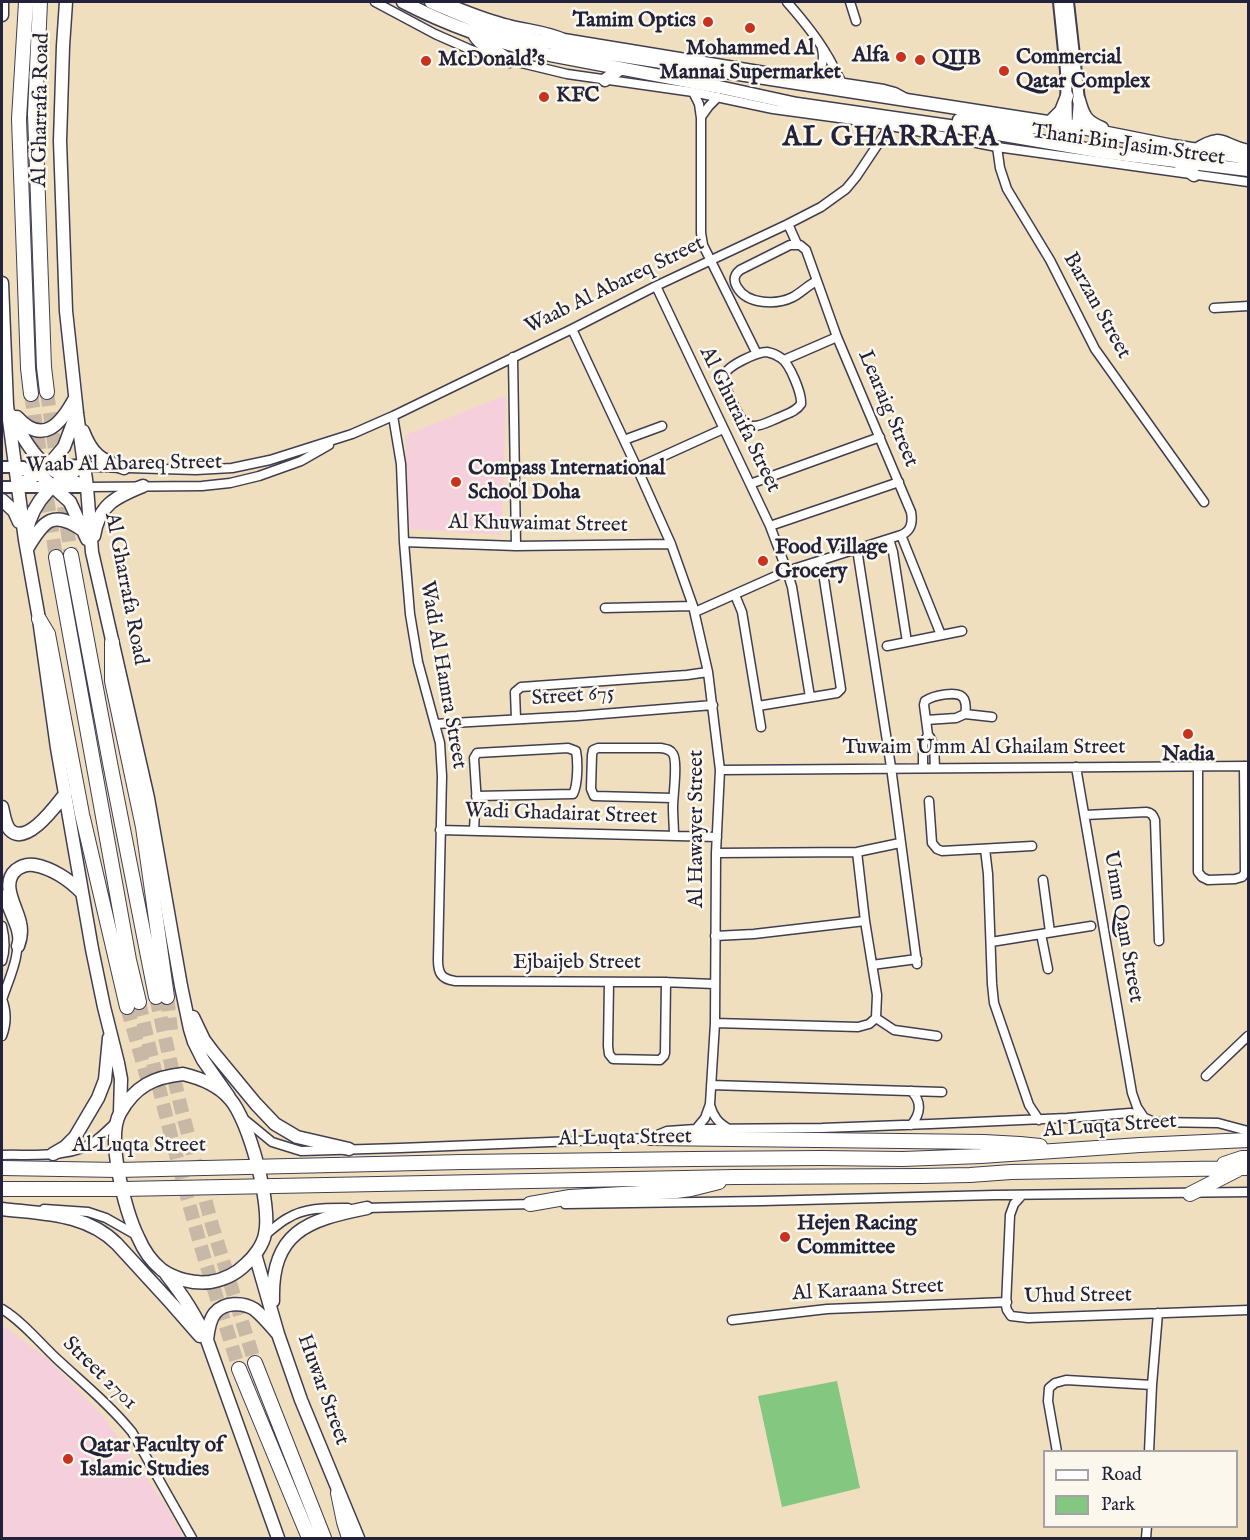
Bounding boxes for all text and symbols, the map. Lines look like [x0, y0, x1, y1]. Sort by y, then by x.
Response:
place label: Tamim Optics [573, 9, 696, 35]
marker: Tamim Optics [701, 15, 715, 29]
marker: Mohammed Al Mannai Supermarket [743, 21, 757, 35]
street label: Al Gharrafa Road [28, 32, 56, 188]
place label: Mohammed Al Mannai Supermarket [659, 37, 841, 87]
place label: Alfa [852, 44, 889, 70]
place label: Commercial Qatar Complex [1016, 46, 1150, 96]
place label: QIIB [932, 47, 981, 73]
place label: McDonald's [438, 48, 545, 74]
marker: Alfa [894, 50, 908, 64]
marker: QIIB [913, 53, 927, 67]
marker: McDonald's [419, 54, 433, 68]
marker: Commercial Qatar Complex [997, 64, 1011, 78]
place label: KFC [556, 84, 600, 110]
marker: KFC [537, 90, 551, 104]
street label: Thani Bin Jasim Street [1030, 120, 1226, 172]
district label: AL GHARRAFA [783, 123, 999, 155]
street label: Waab Al Abareq Street [521, 232, 709, 340]
street label: Barzan Street [1057, 249, 1135, 363]
street label: Al Ghuraifa Street [693, 343, 785, 497]
street label: Learaig Street [851, 347, 923, 471]
street label: Waab Al Abareq Street [26, 451, 222, 479]
place label: Compass International School Doha [468, 457, 665, 507]
marker: Compass International School Doha [449, 475, 463, 489]
street label: Al Gharrafa Road [98, 511, 152, 667]
street label: Al Khuwaimat Street [448, 511, 628, 539]
place label: Food Village Grocery [775, 536, 888, 586]
marker: Food Village Grocery [756, 554, 770, 568]
street label: Wadi Al Hamra Street [413, 579, 471, 771]
street label: Street 675 [531, 682, 615, 712]
marker: Nadia [1181, 727, 1195, 741]
street label: Tuwaim Umm Al Ghailam Street [843, 736, 1125, 762]
place label: Nadia [1162, 743, 1214, 769]
street label: Al Hawayer Street [685, 750, 711, 908]
street label: Wadi Ghadairat Street [464, 799, 658, 831]
street label: Umm Qam Street [1096, 849, 1148, 1005]
street label: Ejbaijeb Street [513, 951, 641, 977]
street label: Al Luqta Street [1042, 1110, 1178, 1144]
street label: Al Luqta Street [558, 1125, 692, 1153]
street label: Al Luqta Street [72, 1134, 206, 1160]
place label: Hejen Racing Committee [797, 1212, 917, 1262]
marker: Hejen Racing Committee [778, 1230, 792, 1244]
street label: Al Karaana Street [792, 1274, 944, 1308]
street label: Uhud Street [1024, 1283, 1132, 1311]
street label: Huwar Street [290, 1331, 354, 1449]
street label: Street 2701 [56, 1332, 142, 1416]
place label: Qatar Faculty of Islamic Studies [80, 1434, 224, 1484]
legend [1043, 1450, 1238, 1528]
marker: Qatar Faculty of Islamic Studies [61, 1452, 75, 1466]
text: Road [1101, 1464, 1142, 1487]
text: Park [1101, 1494, 1135, 1517]

